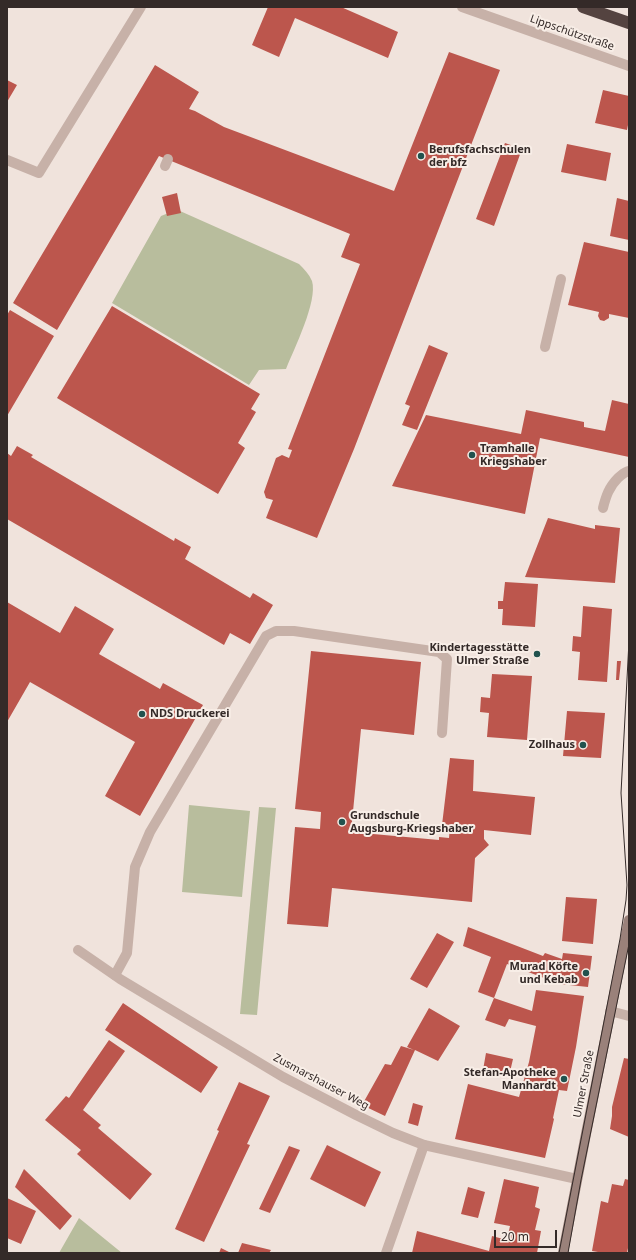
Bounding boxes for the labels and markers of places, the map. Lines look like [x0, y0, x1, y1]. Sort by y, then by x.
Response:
place label: Berufsfachschulen der bfz [429, 143, 531, 169]
marker: Berufsfachschulen der bfz [416, 151, 426, 161]
place label: Tramhalle Kriegshaber [480, 442, 547, 468]
marker: Tramhalle Kriegshaber [467, 450, 477, 460]
place label: Kindertagesstätte Ulmer Straße [429, 641, 529, 667]
marker: Kindertagesstätte Ulmer Straße [532, 649, 542, 659]
place label: NDS Druckerei [150, 707, 230, 721]
marker: NDS Druckerei [137, 709, 147, 719]
place label: Zollhaus [529, 738, 575, 752]
marker: Zollhaus [578, 740, 588, 750]
place label: Grundschule Augsburg-Kriegshaber [350, 809, 473, 835]
marker: Grundschule Augsburg-Kriegshaber [337, 817, 347, 827]
place label: Murad Köfte und Kebab [510, 960, 578, 986]
marker: Murad Köfte und Kebab [581, 968, 591, 978]
place label: Stefan-Apotheke Manhardt [464, 1066, 556, 1092]
marker: Stefan-Apotheke Manhardt [559, 1074, 569, 1084]

